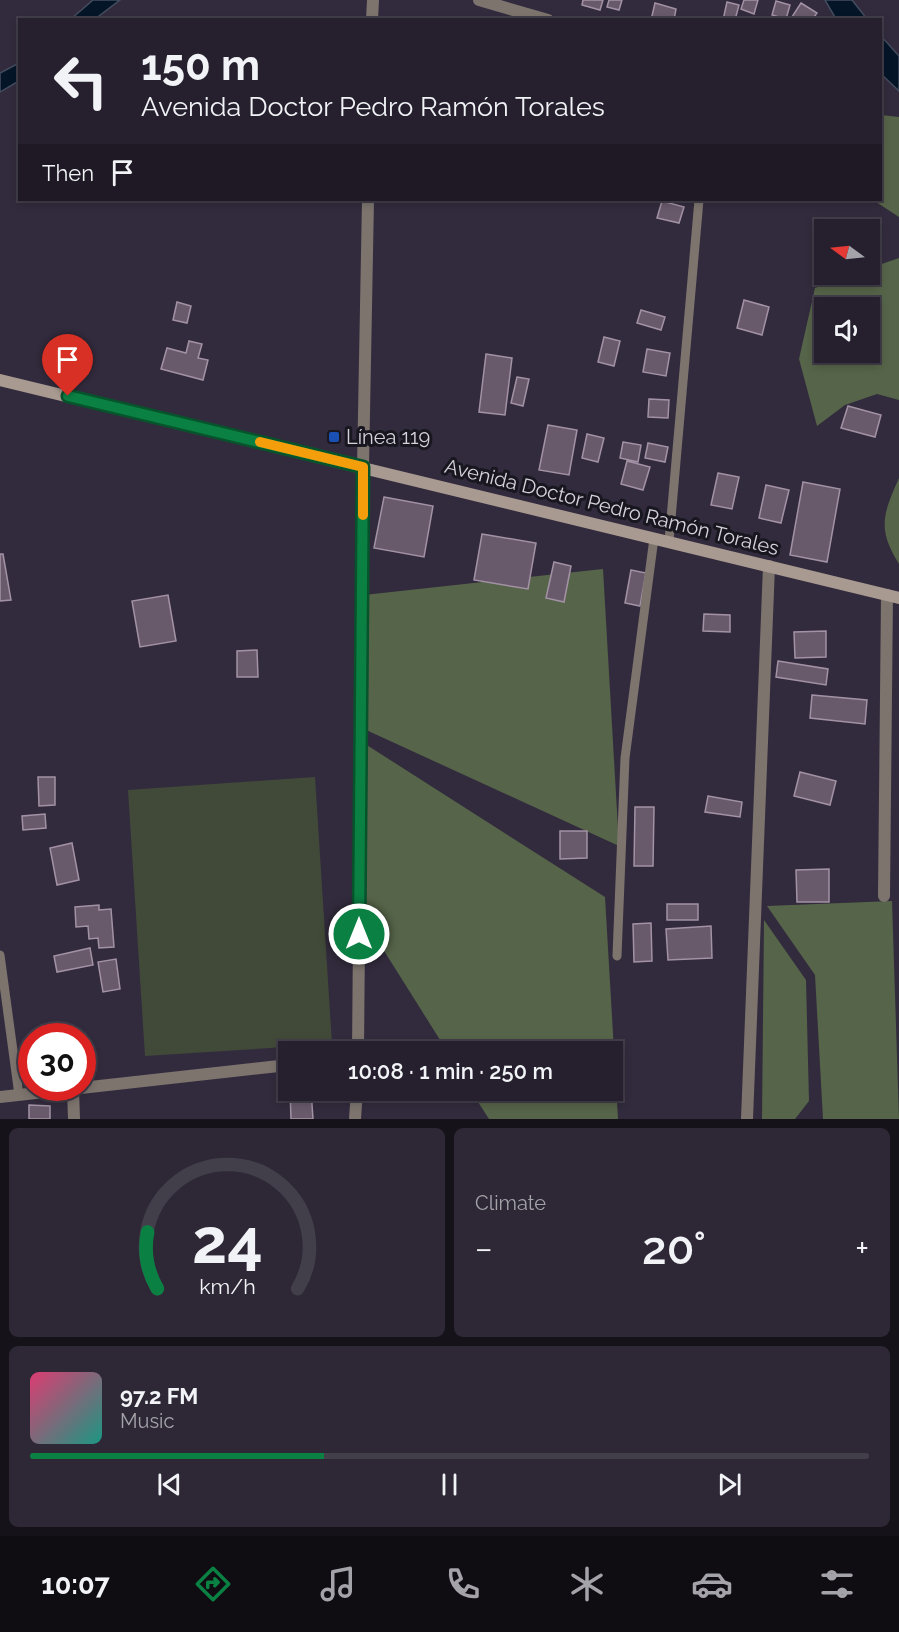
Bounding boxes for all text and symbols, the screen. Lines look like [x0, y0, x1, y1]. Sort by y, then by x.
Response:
text: 150 m [141, 41, 260, 90]
icon: left [42, 42, 120, 120]
text: Avenida Doctor Pedro Ramón Torales [141, 91, 605, 122]
icon: arrive [106, 156, 139, 189]
text: Then [42, 160, 94, 186]
north arrow [814, 219, 880, 285]
map controls [814, 219, 880, 363]
button: sound [814, 297, 880, 363]
pin [42, 334, 93, 396]
icon: arrive [51, 343, 84, 376]
place label: Línea 119 [346, 425, 430, 449]
marker: Línea 119 [327, 430, 341, 444]
street label: Avenida Doctor Pedro Ramón Torales [442, 454, 782, 560]
position arrow [327, 902, 391, 966]
speed limit sign: 30 [18, 1023, 96, 1101]
text: 10:08 · 1 min · 250 m [348, 1058, 553, 1084]
text: Climate [475, 1191, 546, 1215]
text: 24 [192, 1204, 262, 1278]
text: 20° [642, 1222, 706, 1275]
text: − [475, 1229, 493, 1268]
text: + [855, 1229, 869, 1268]
text: km/h [199, 1275, 255, 1300]
text: 97.2 FM [120, 1383, 198, 1409]
text: Music [120, 1409, 174, 1433]
icon: previous [153, 1468, 186, 1501]
icon: pause [433, 1468, 466, 1501]
icon: next [713, 1468, 746, 1501]
icon: directions [192, 1563, 234, 1605]
icon: music [317, 1563, 359, 1605]
icon: phone [442, 1563, 484, 1605]
icon: climate [566, 1563, 608, 1605]
icon: car [691, 1563, 733, 1605]
icon: filters [816, 1563, 858, 1605]
text: 10:07 [41, 1569, 110, 1600]

